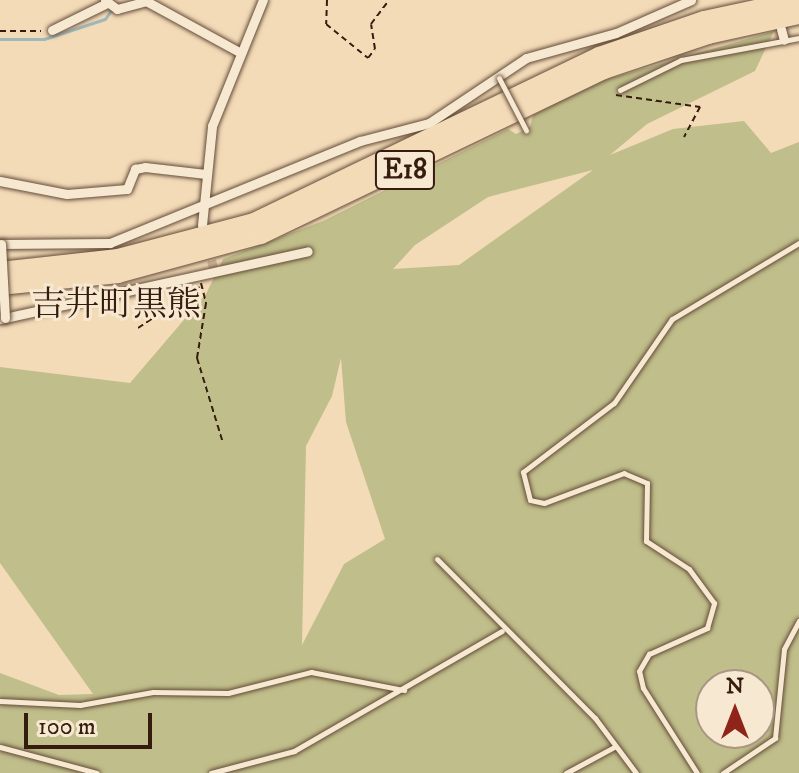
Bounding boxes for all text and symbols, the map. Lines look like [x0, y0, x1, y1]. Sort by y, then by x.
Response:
road number: E18 [373, 146, 437, 194]
district label: 吉井町黒熊 [31, 286, 201, 326]
north arrow [695, 669, 775, 749]
text: N [726, 673, 744, 700]
scale bar [28, 697, 156, 747]
text: 100 m [38, 712, 96, 742]

